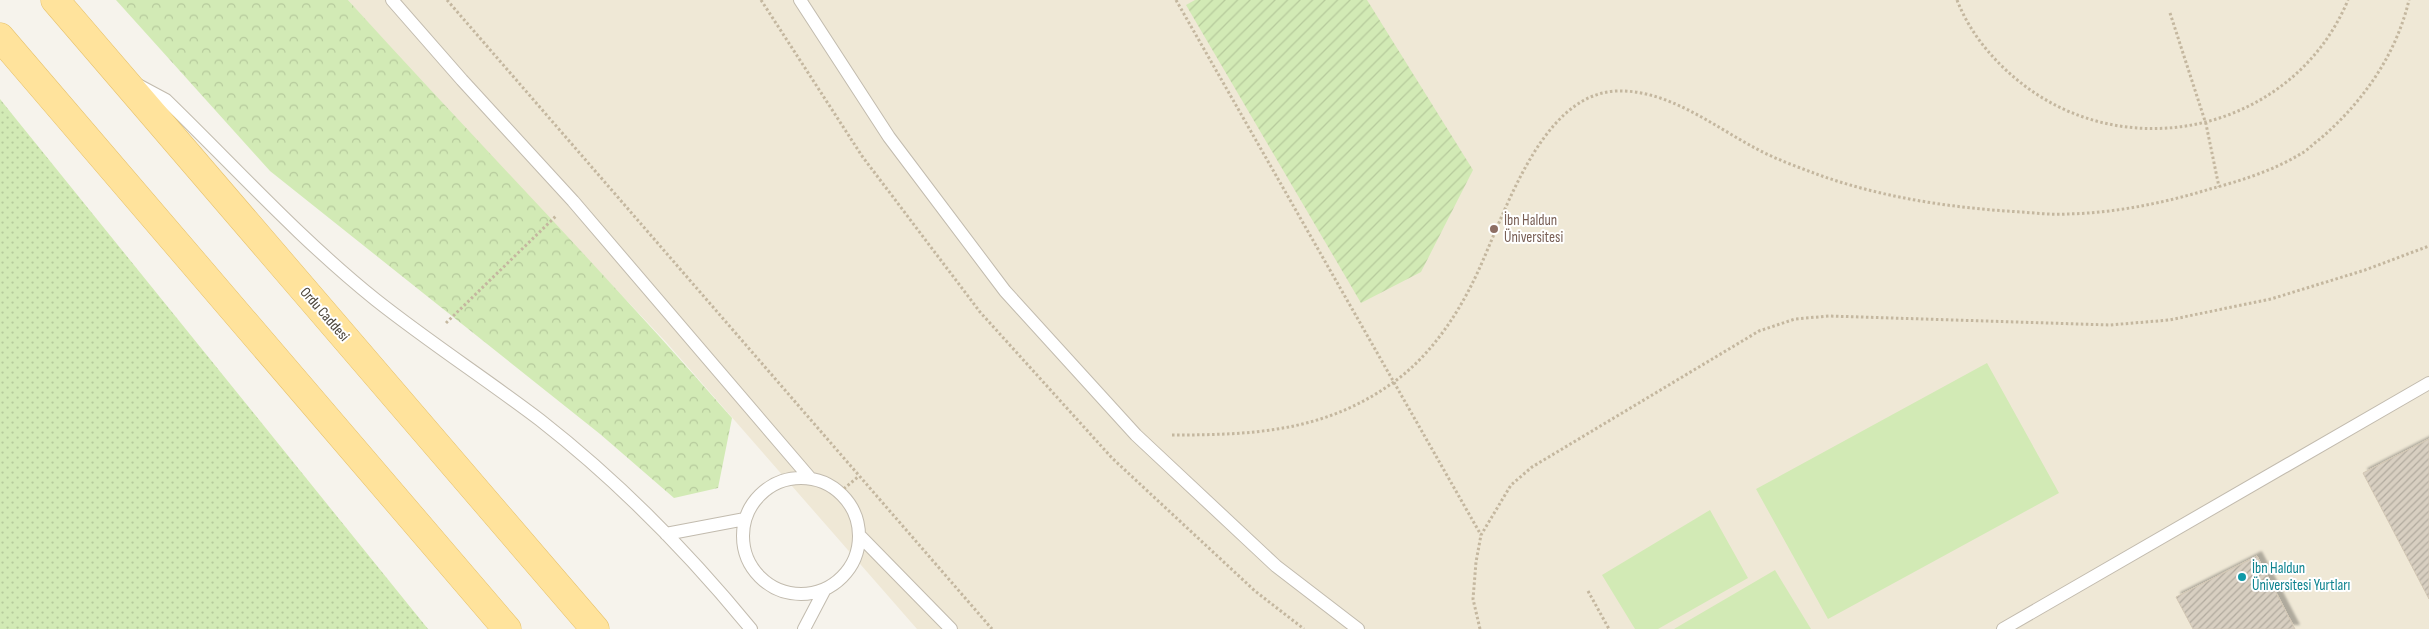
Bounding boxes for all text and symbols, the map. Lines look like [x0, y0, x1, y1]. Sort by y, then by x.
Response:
place label: İbn Haldun Üniversitesi [1504, 211, 1563, 247]
marker: İbn Haldun Üniversitesi [1488, 223, 1500, 235]
street label: Ordu Caddesi [296, 283, 354, 346]
place label: İbn Haldun Üniversitesi Yurtları [2252, 559, 2350, 595]
marker: İbn Haldun Üniversitesi Yurtları [2236, 571, 2248, 583]

